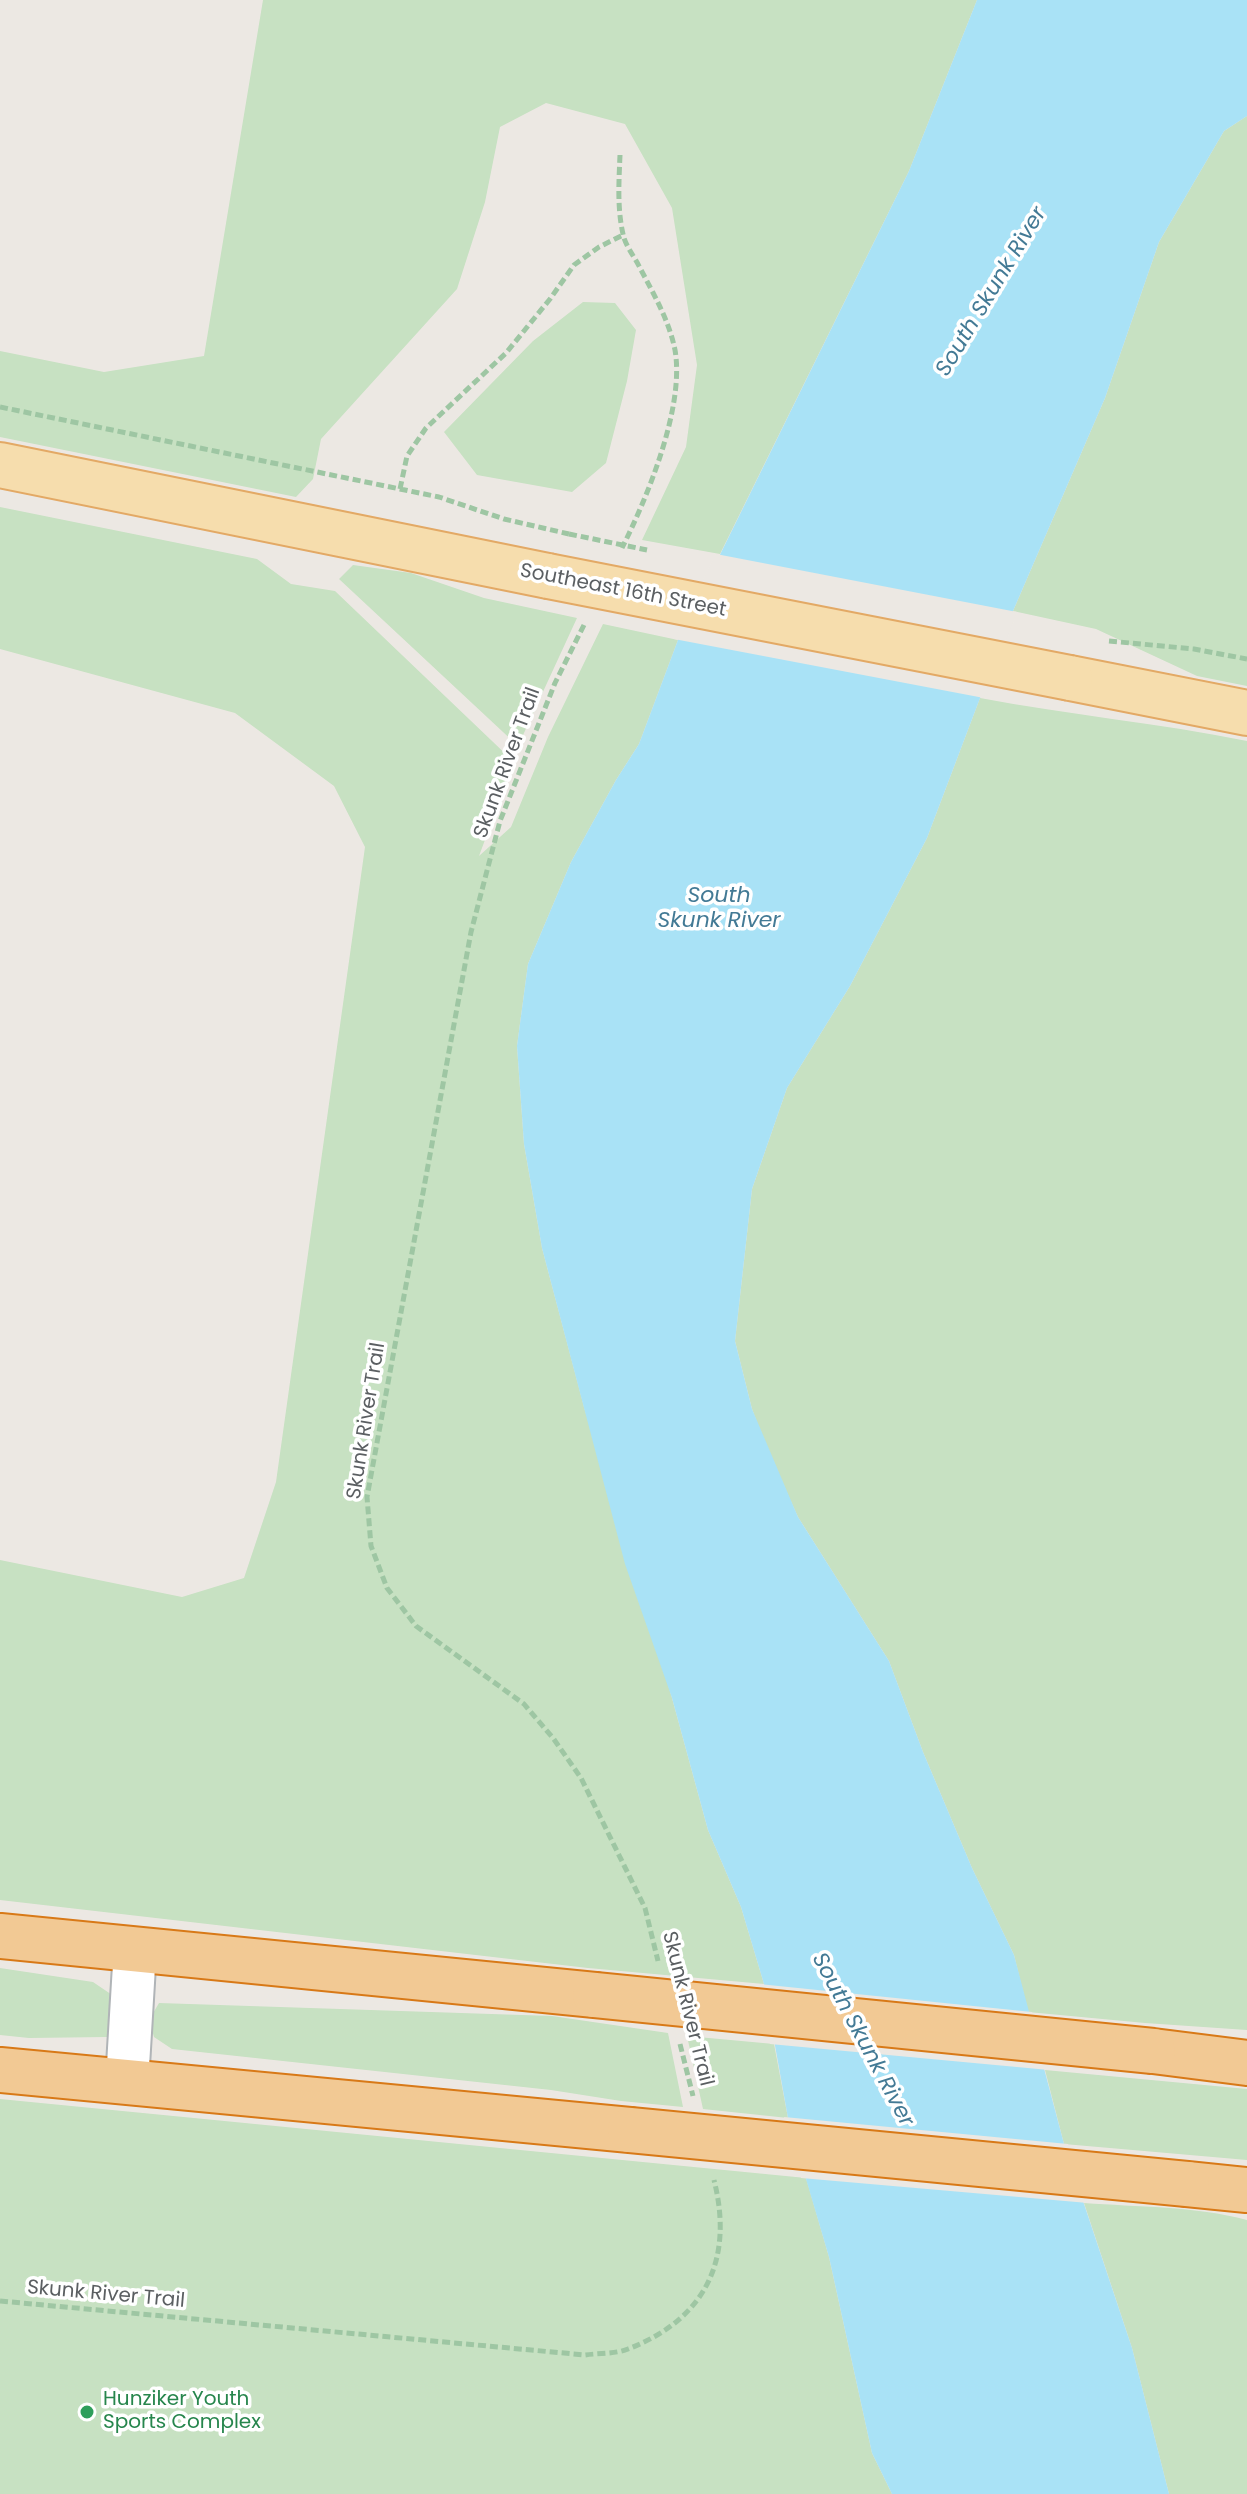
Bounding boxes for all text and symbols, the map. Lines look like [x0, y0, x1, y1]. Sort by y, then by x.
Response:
water label: South Skunk River [931, 203, 1053, 381]
street label: Southeast 16th Street [518, 559, 728, 623]
street label: Skunk River Trail [470, 684, 546, 842]
water label: South Skunk River [657, 883, 781, 934]
street label: Skunk River Trail [343, 1341, 391, 1501]
street label: Skunk River Trail [656, 1929, 718, 2089]
water label: South Skunk River [805, 1949, 919, 2131]
street label: Skunk River Trail [26, 2276, 186, 2314]
place label: Hunziker Youth Sports Complex [103, 2388, 261, 2435]
marker: Hunziker Youth Sports Complex [78, 2403, 96, 2421]

